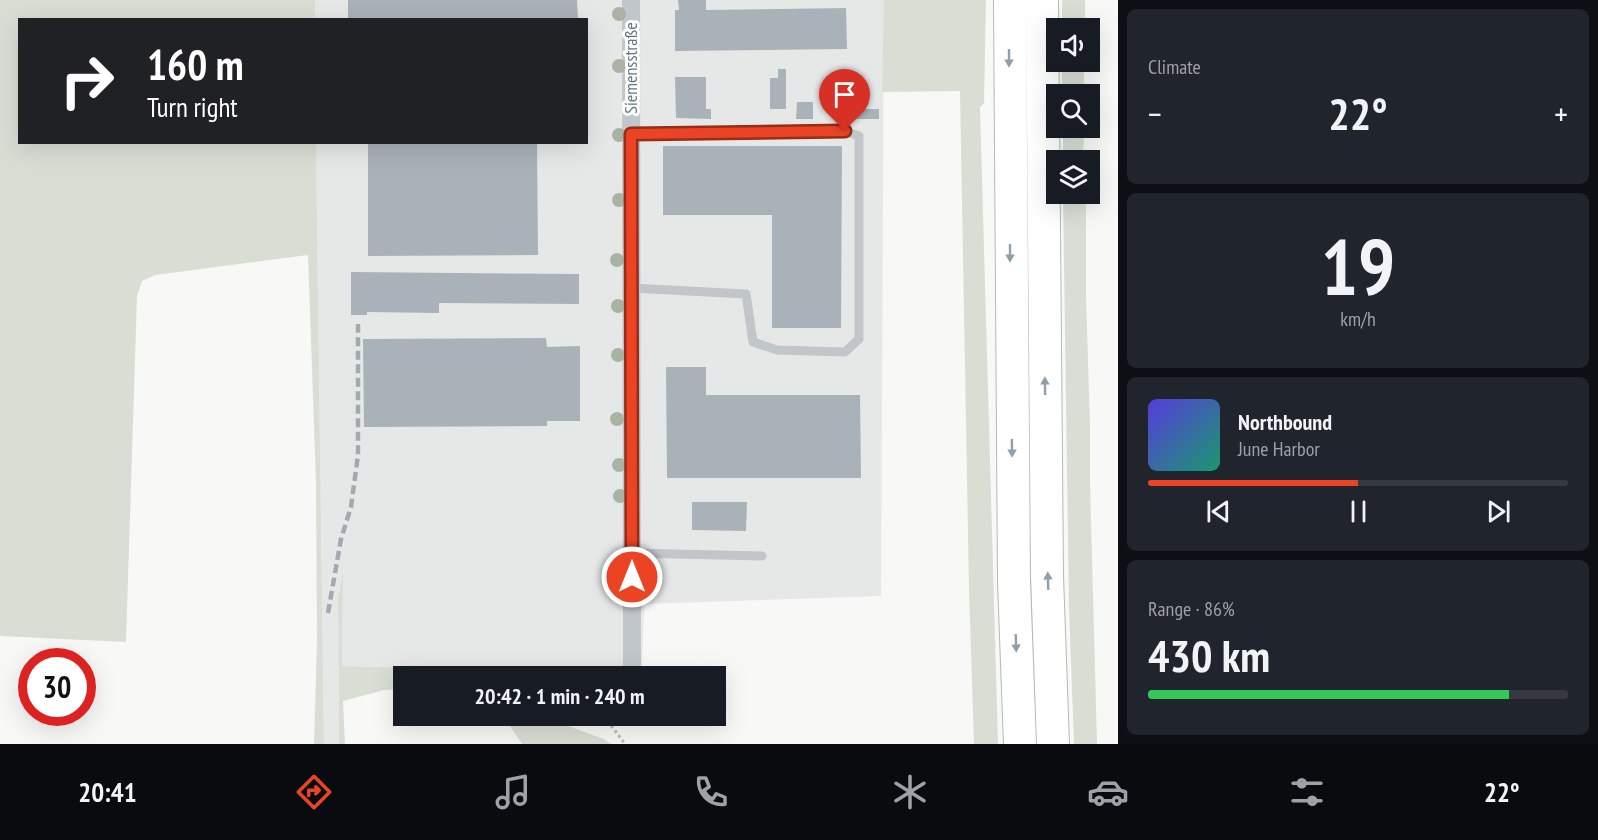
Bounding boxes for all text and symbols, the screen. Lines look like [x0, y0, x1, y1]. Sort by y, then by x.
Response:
map controls [1046, 18, 1100, 204]
button: sound [1046, 18, 1100, 72]
street label: Siemensstraße [619, 22, 642, 114]
text: 160 m [147, 37, 244, 92]
icon: right [48, 42, 126, 120]
one-way arrow [1004, 49, 1014, 68]
text: Climate [1148, 54, 1201, 80]
pin [819, 69, 870, 131]
icon: arrive [828, 78, 861, 111]
button: search [1046, 84, 1100, 138]
text: 22° [1328, 84, 1388, 142]
text: Turn right [147, 90, 238, 124]
text: − [1148, 92, 1162, 135]
text: + [1554, 92, 1568, 135]
button: layers [1046, 150, 1100, 204]
text: 19 [1321, 216, 1395, 317]
one-way arrow [1005, 244, 1015, 263]
text: km/h [1340, 306, 1376, 332]
one-way arrow [1040, 376, 1050, 395]
text: Northbound [1238, 408, 1332, 436]
text: June Harbor [1238, 436, 1320, 462]
one-way arrow [1007, 439, 1017, 458]
icon: previous [1202, 495, 1235, 528]
icon: pause [1342, 495, 1375, 528]
icon: next [1482, 495, 1515, 528]
position arrow [600, 545, 664, 609]
one-way arrow [1043, 571, 1052, 590]
text: Range · 86% [1148, 596, 1235, 622]
text: 430 km [1148, 626, 1270, 684]
one-way arrow [1012, 634, 1021, 653]
speed limit sign: 30 [18, 648, 96, 726]
text: 20:42 · 1 min · 240 m [474, 682, 645, 710]
icon: directions [293, 771, 335, 813]
icon: music [492, 771, 534, 813]
icon: phone [690, 771, 732, 813]
icon: climate [889, 771, 931, 813]
icon: car [1087, 771, 1129, 813]
icon: filters [1286, 771, 1328, 813]
text: 20:41 [78, 775, 137, 809]
text: 22° [1484, 775, 1520, 809]

